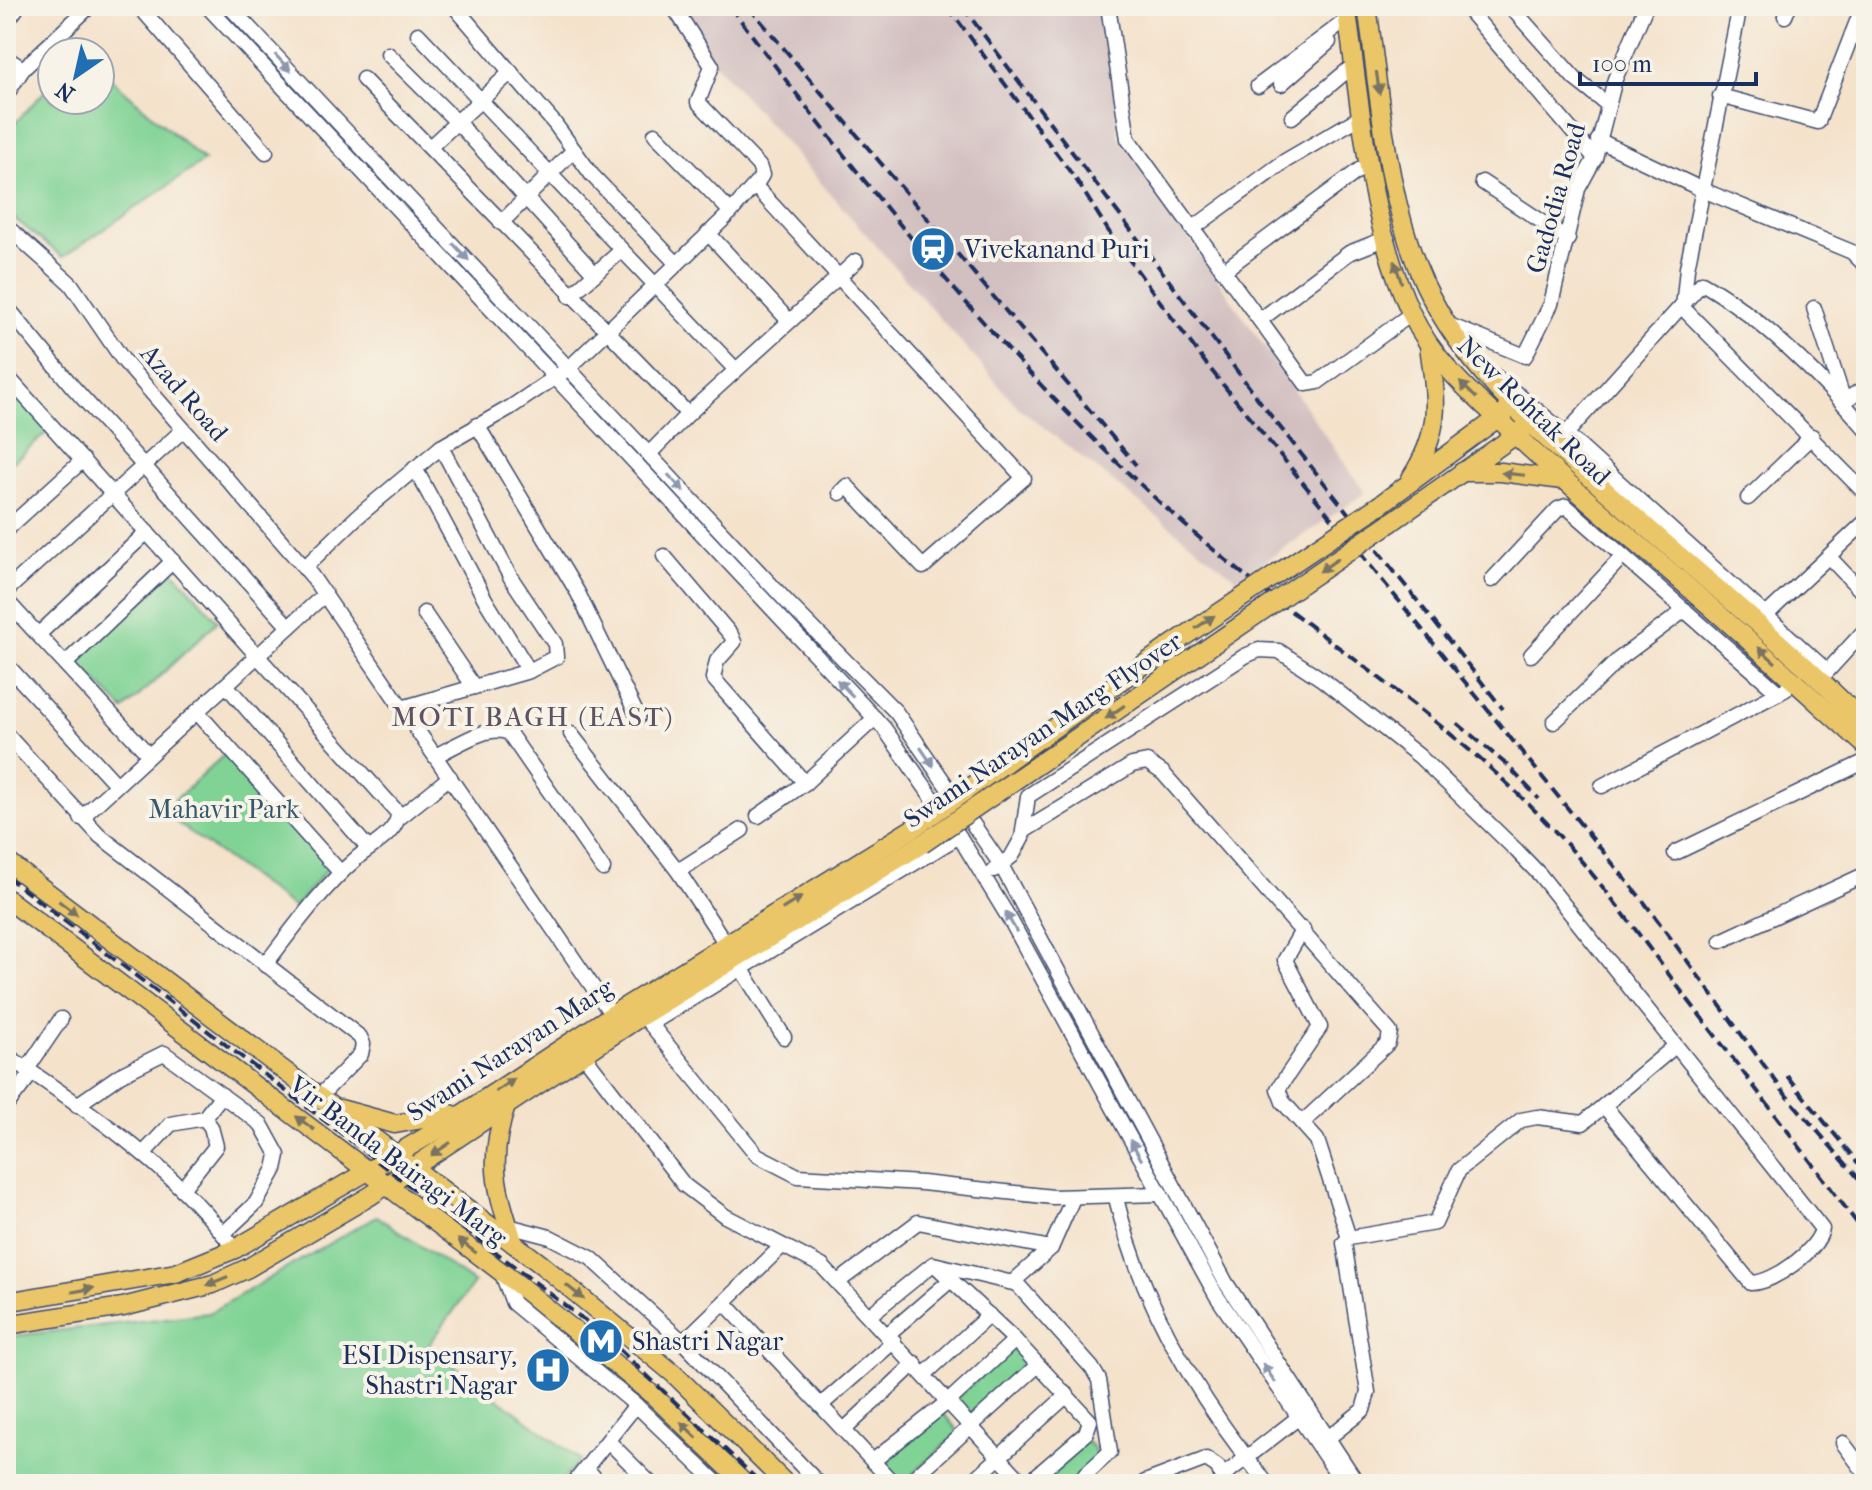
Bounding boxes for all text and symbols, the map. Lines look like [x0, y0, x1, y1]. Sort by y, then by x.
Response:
north arrow [36, 36, 116, 116]
scale bar [1580, 36, 1756, 86]
text: 100 m [1592, 50, 1652, 78]
one-way arrow [273, 53, 291, 72]
one-way arrow [1372, 71, 1385, 96]
text: N [51, 76, 80, 107]
street label: Gadodia Road [1520, 118, 1593, 277]
station icon: Vivekanand Puri [909, 225, 957, 273]
place label: Vivekanand Puri [963, 234, 1150, 265]
one-way arrow [451, 242, 469, 261]
one-way arrow [1391, 259, 1403, 283]
street label: New Rohtak Road [1451, 330, 1618, 492]
street label: Azad Road [133, 338, 235, 448]
one-way arrow [1459, 382, 1478, 400]
one-way arrow [1500, 467, 1525, 480]
one-way arrow [667, 474, 685, 493]
one-way arrow [1318, 557, 1339, 572]
one-way arrow [1194, 615, 1215, 630]
street label: Swami Narayan Marg Flyover [898, 625, 1188, 835]
one-way arrow [1758, 647, 1777, 665]
one-way arrow [836, 679, 855, 698]
district label: MOTI BAGH (EAST) [391, 700, 675, 733]
one-way arrow [1104, 704, 1125, 719]
one-way arrow [919, 746, 934, 768]
park label: Mahavir Park [148, 794, 300, 825]
one-way arrow [781, 896, 803, 910]
one-way arrow [58, 900, 78, 916]
one-way arrow [1004, 911, 1018, 933]
street label: Swami Narayan Marg [401, 971, 620, 1128]
street label: Vir Banda Bairagi Marg [282, 1068, 514, 1254]
one-way arrow [494, 1078, 516, 1093]
one-way arrow [295, 1115, 315, 1131]
one-way arrow [1130, 1138, 1143, 1161]
one-way arrow [430, 1142, 451, 1157]
one-way arrow [457, 1239, 477, 1255]
one-way arrow [205, 1275, 229, 1288]
one-way arrow [565, 1283, 585, 1300]
one-way arrow [71, 1284, 96, 1296]
metro station icon: Shastri Nagar [577, 1317, 625, 1365]
place label: Shastri Nagar [632, 1326, 783, 1357]
place label: ESI Dispensary, Shastri Nagar [342, 1340, 517, 1401]
hospital icon: ESI Dispensary, Shastri Nagar [524, 1346, 572, 1394]
one-way arrow [1262, 1362, 1277, 1384]
one-way arrow [680, 1421, 699, 1439]

